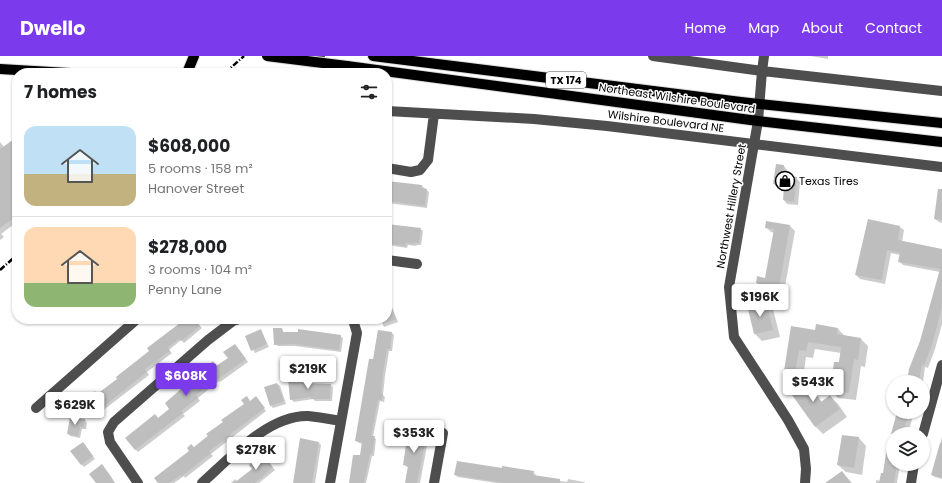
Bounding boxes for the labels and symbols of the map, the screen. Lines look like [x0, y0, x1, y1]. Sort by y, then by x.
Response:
road number: TX 174 [546, 72, 586, 88]
street label: Northeast Wilshire Boulevard [598, 79, 756, 117]
street label: Wilshire Boulevard NE [607, 106, 725, 136]
street label: Northwest Hillery Street [712, 142, 750, 270]
shop icon: Texas Tires [774, 170, 796, 192]
place label: Texas Tires [799, 173, 859, 189]
pin: $196K [732, 284, 788, 318]
pin: $219K [280, 356, 336, 390]
pin: $608K [158, 363, 214, 397]
pin: $543K [785, 369, 841, 403]
pin: $629K [47, 392, 103, 426]
pin: $353K [386, 420, 442, 454]
pin: $278K [228, 437, 284, 471]

